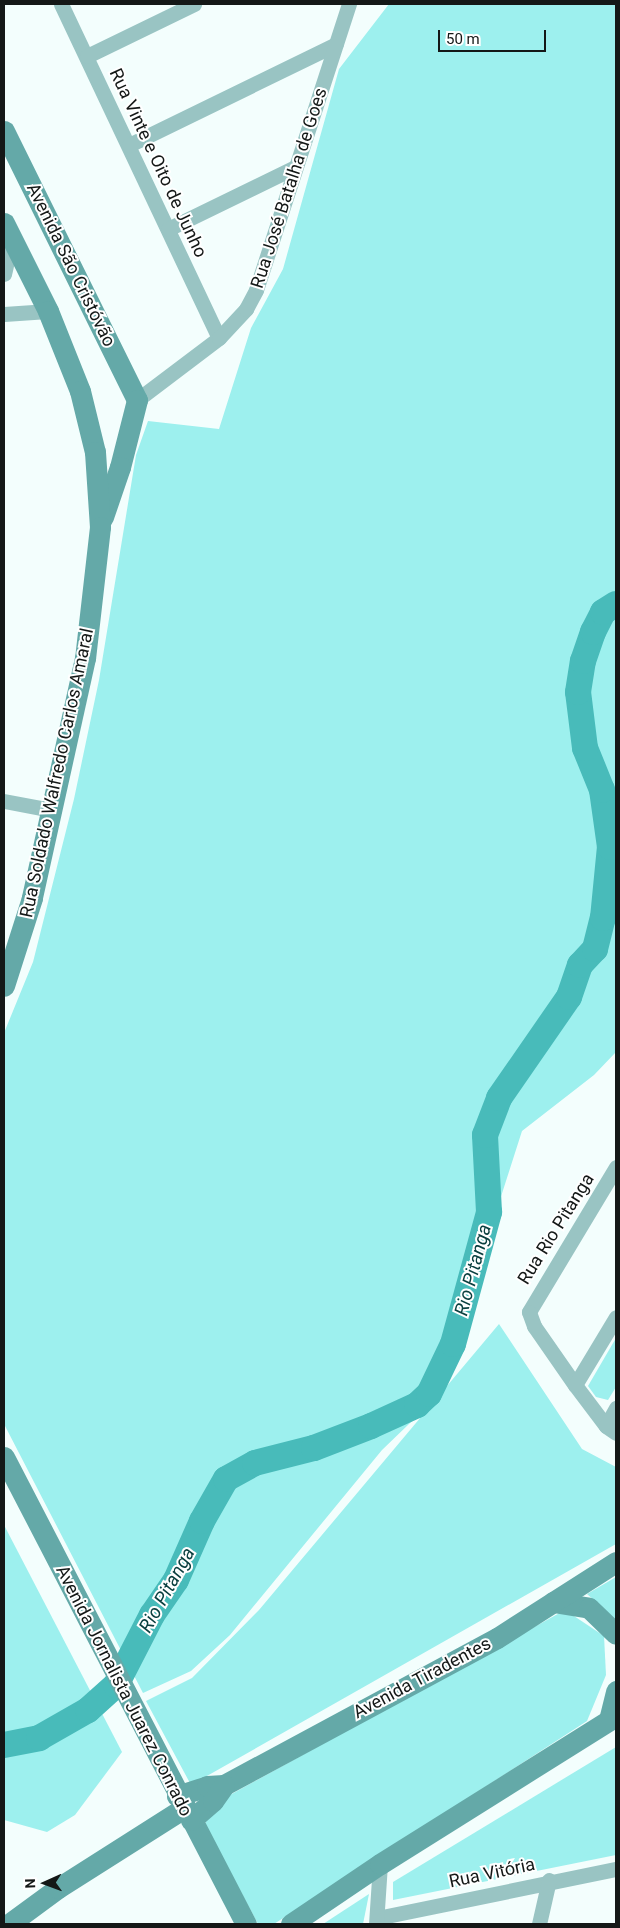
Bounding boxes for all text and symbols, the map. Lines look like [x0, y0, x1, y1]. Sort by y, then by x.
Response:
scale bar [440, 20, 548, 52]
text: 50 m [446, 30, 480, 48]
street label: Rua Vinte e Oito de Junho [105, 65, 211, 261]
street label: Rua José Batalha de Goes [246, 85, 332, 291]
street label: Avenida São Cristóvão [22, 180, 120, 350]
street label: Rua Soldado Walfredo Carlos Amaral [16, 626, 98, 920]
street label: Rua Rio Pitanga [513, 1170, 599, 1288]
water label: Rio Pitanga [450, 1222, 496, 1318]
water label: Rio Pitanga [134, 1543, 200, 1637]
street label: Avenida Jornalista Juarez Conrado [51, 1562, 197, 1820]
street label: Avenida Tiradentes [349, 1633, 495, 1723]
street label: Rua Vitória [447, 1853, 537, 1893]
north arrow [20, 1858, 70, 1908]
text: N [22, 1878, 38, 1889]

